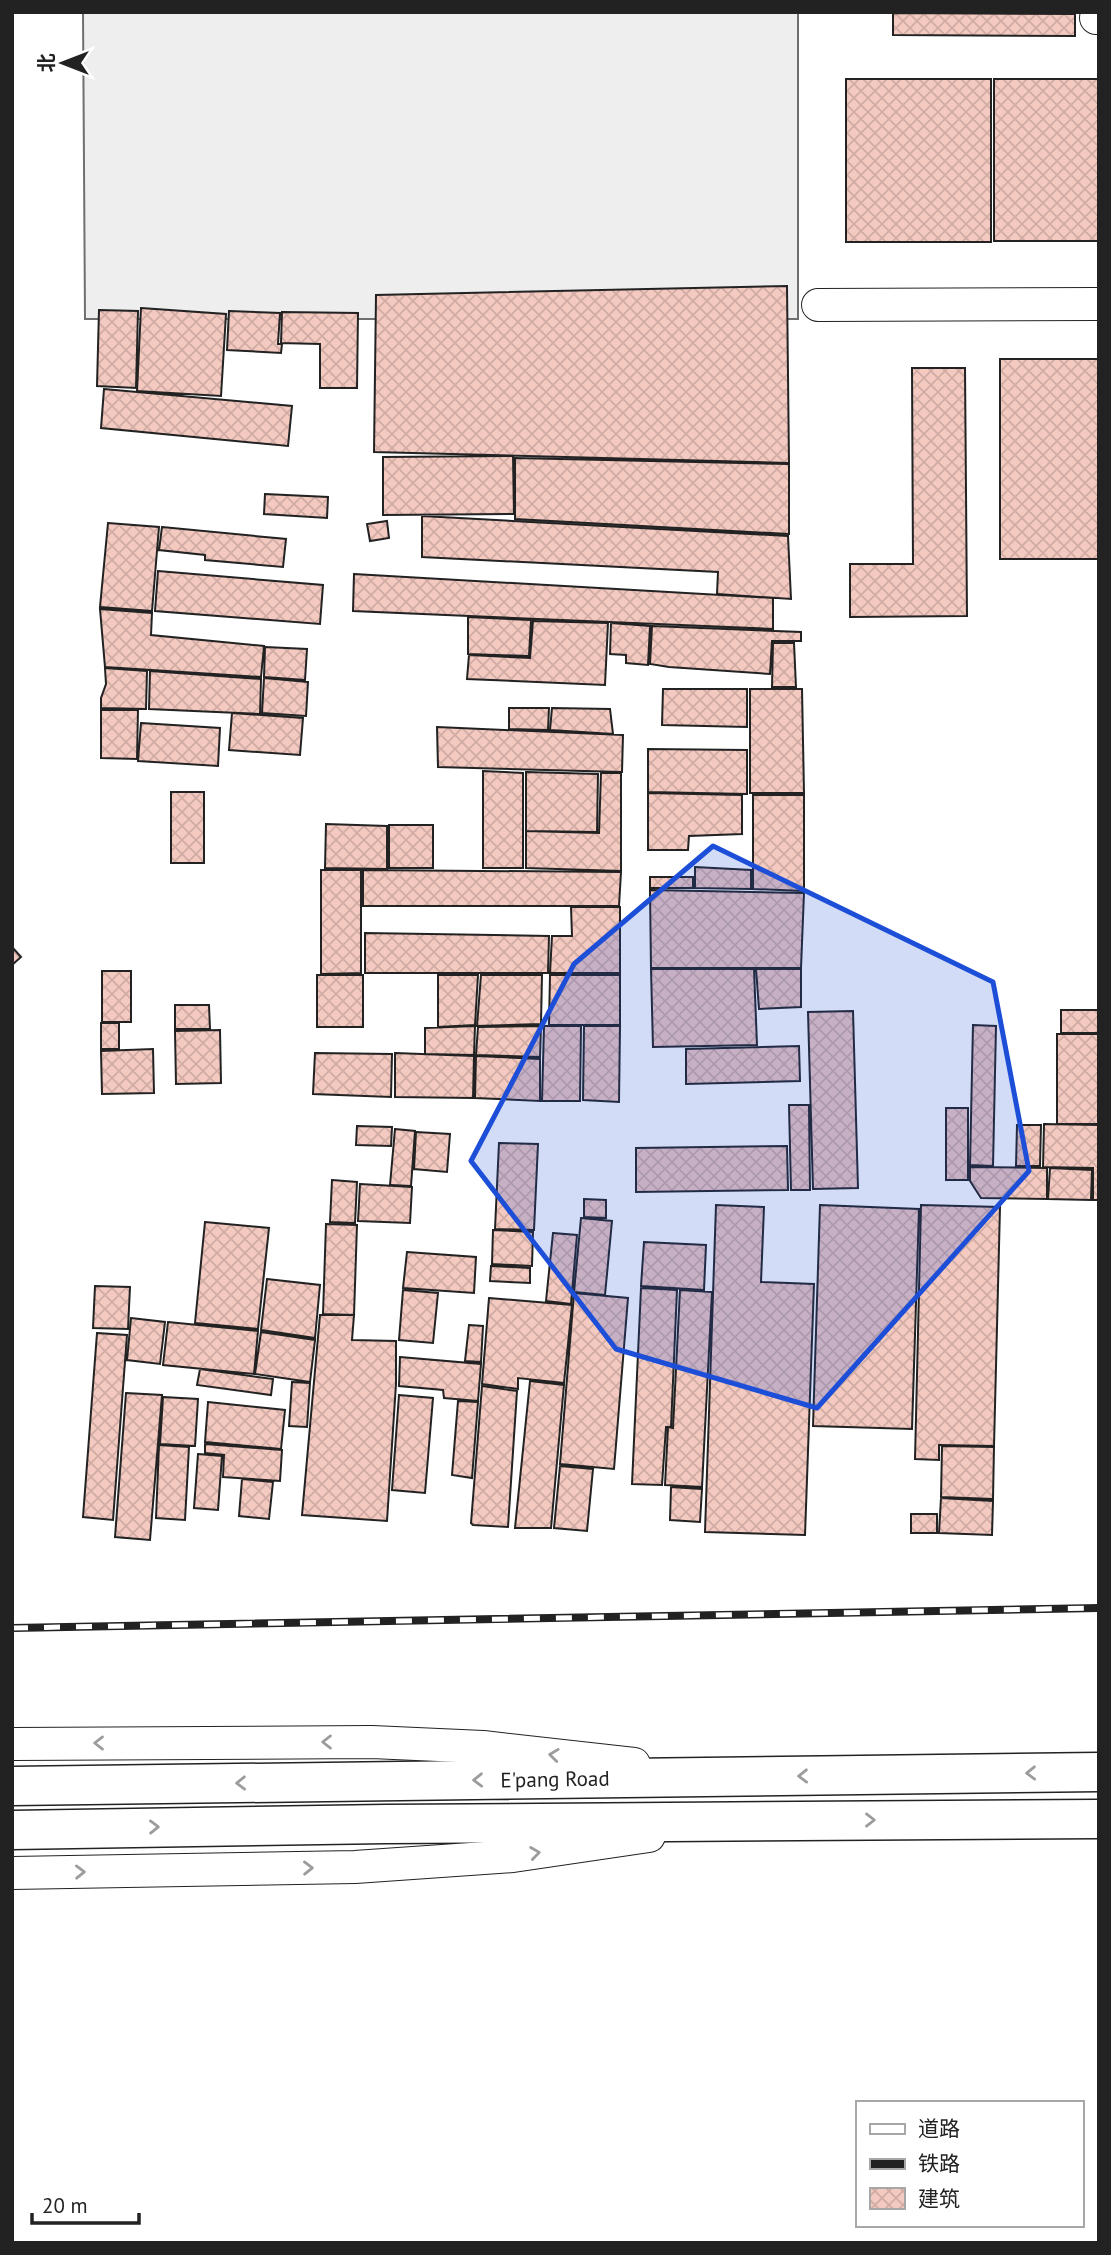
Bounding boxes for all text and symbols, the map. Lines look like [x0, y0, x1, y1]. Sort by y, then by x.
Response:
north arrow [28, 28, 98, 98]
text: 北 [34, 53, 58, 73]
one-way arrow [321, 1734, 331, 1750]
one-way arrow [93, 1735, 104, 1751]
one-way arrow [548, 1747, 559, 1762]
street label: E'pang Road [500, 1765, 610, 1793]
one-way arrow [1025, 1765, 1035, 1781]
one-way arrow [797, 1768, 808, 1784]
one-way arrow [472, 1772, 482, 1788]
one-way arrow [235, 1775, 246, 1791]
one-way arrow [865, 1813, 876, 1828]
one-way arrow [149, 1820, 160, 1835]
one-way arrow [529, 1845, 541, 1860]
one-way arrow [303, 1860, 314, 1876]
one-way arrow [76, 1864, 86, 1880]
legend [856, 2101, 1083, 2227]
text: 道路 [918, 2115, 960, 2142]
text: 铁路 [918, 2150, 960, 2177]
scale bar [32, 2182, 138, 2226]
text: 建筑 [918, 2185, 960, 2212]
text: 20 m [42, 2192, 88, 2219]

